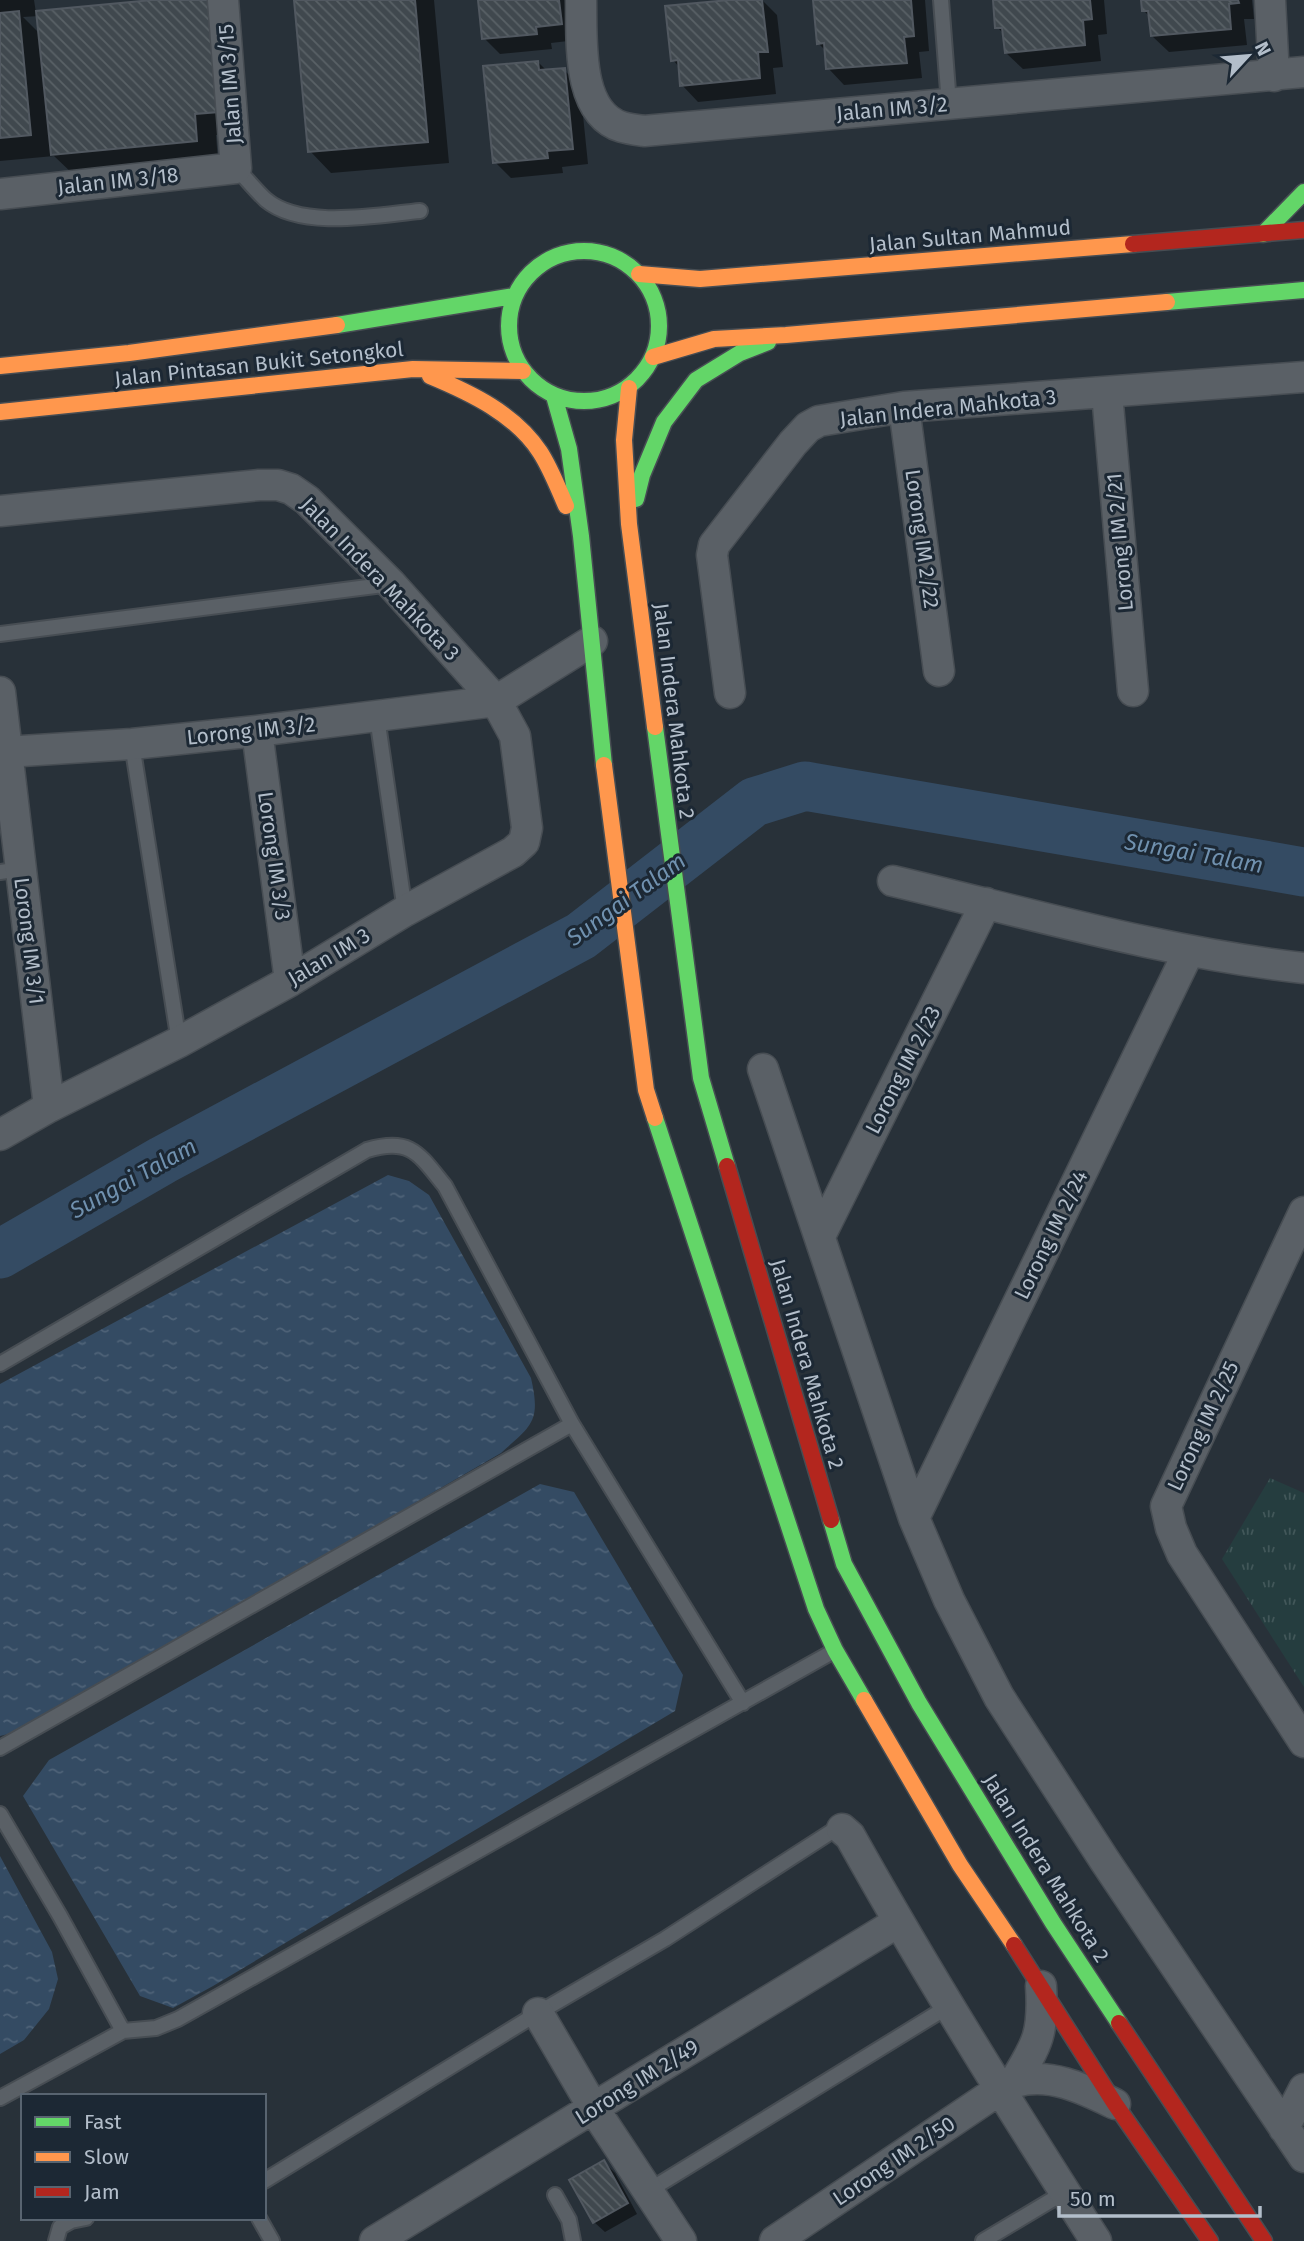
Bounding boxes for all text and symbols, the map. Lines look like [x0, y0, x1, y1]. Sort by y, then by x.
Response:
north arrow [1213, 21, 1283, 91]
street label: Jalan IM 3/15 [213, 23, 247, 145]
text: N [1250, 38, 1276, 59]
street label: Jalan IM 3/2 [835, 91, 949, 127]
street label: Jalan IM 3/18 [56, 162, 180, 200]
street label: Jalan Sultan Mahmud [868, 214, 1072, 258]
street label: Jalan Pintasan Bukit Setongkol [113, 336, 405, 392]
street label: Jalan Indera Mahkota 3 [838, 384, 1058, 432]
street label: Lorong IM 2/22 [899, 468, 945, 610]
street label: Lorong IM 2/21 [1101, 472, 1139, 612]
street label: Jalan Indera Mahkota 3 [295, 492, 465, 666]
street label: Jalan Indera Mahkota 2 [648, 601, 700, 821]
street label: Lorong IM 3/2 [185, 711, 317, 751]
street label: Lorong IM 3/3 [252, 790, 296, 922]
water label: Sungai Talam [1121, 827, 1266, 879]
water label: Sungai Talam [560, 846, 691, 952]
street label: Lorong IM 3/1 [8, 876, 50, 1006]
street label: Jalan IM 3 [283, 922, 375, 992]
street label: Lorong IM 2/23 [860, 1002, 946, 1138]
water label: Sungai Talam [64, 1132, 201, 1225]
street label: Lorong IM 2/24 [1009, 1166, 1093, 1304]
street label: Jalan Indera Mahkota 2 [765, 1256, 849, 1472]
street label: Lorong IM 2/25 [1162, 1357, 1244, 1495]
street label: Jalan Indera Mahkota 2 [977, 1769, 1115, 1967]
street label: Lorong IM 2/49 [570, 2034, 704, 2130]
legend [21, 2094, 266, 2220]
text: Fast [84, 2109, 122, 2135]
street label: Lorong IM 2/50 [828, 2111, 960, 2211]
text: Slow [84, 2144, 129, 2170]
scale bar [1059, 2174, 1260, 2218]
text: Jam [84, 2179, 120, 2205]
text: 50 m [1070, 2186, 1116, 2212]

